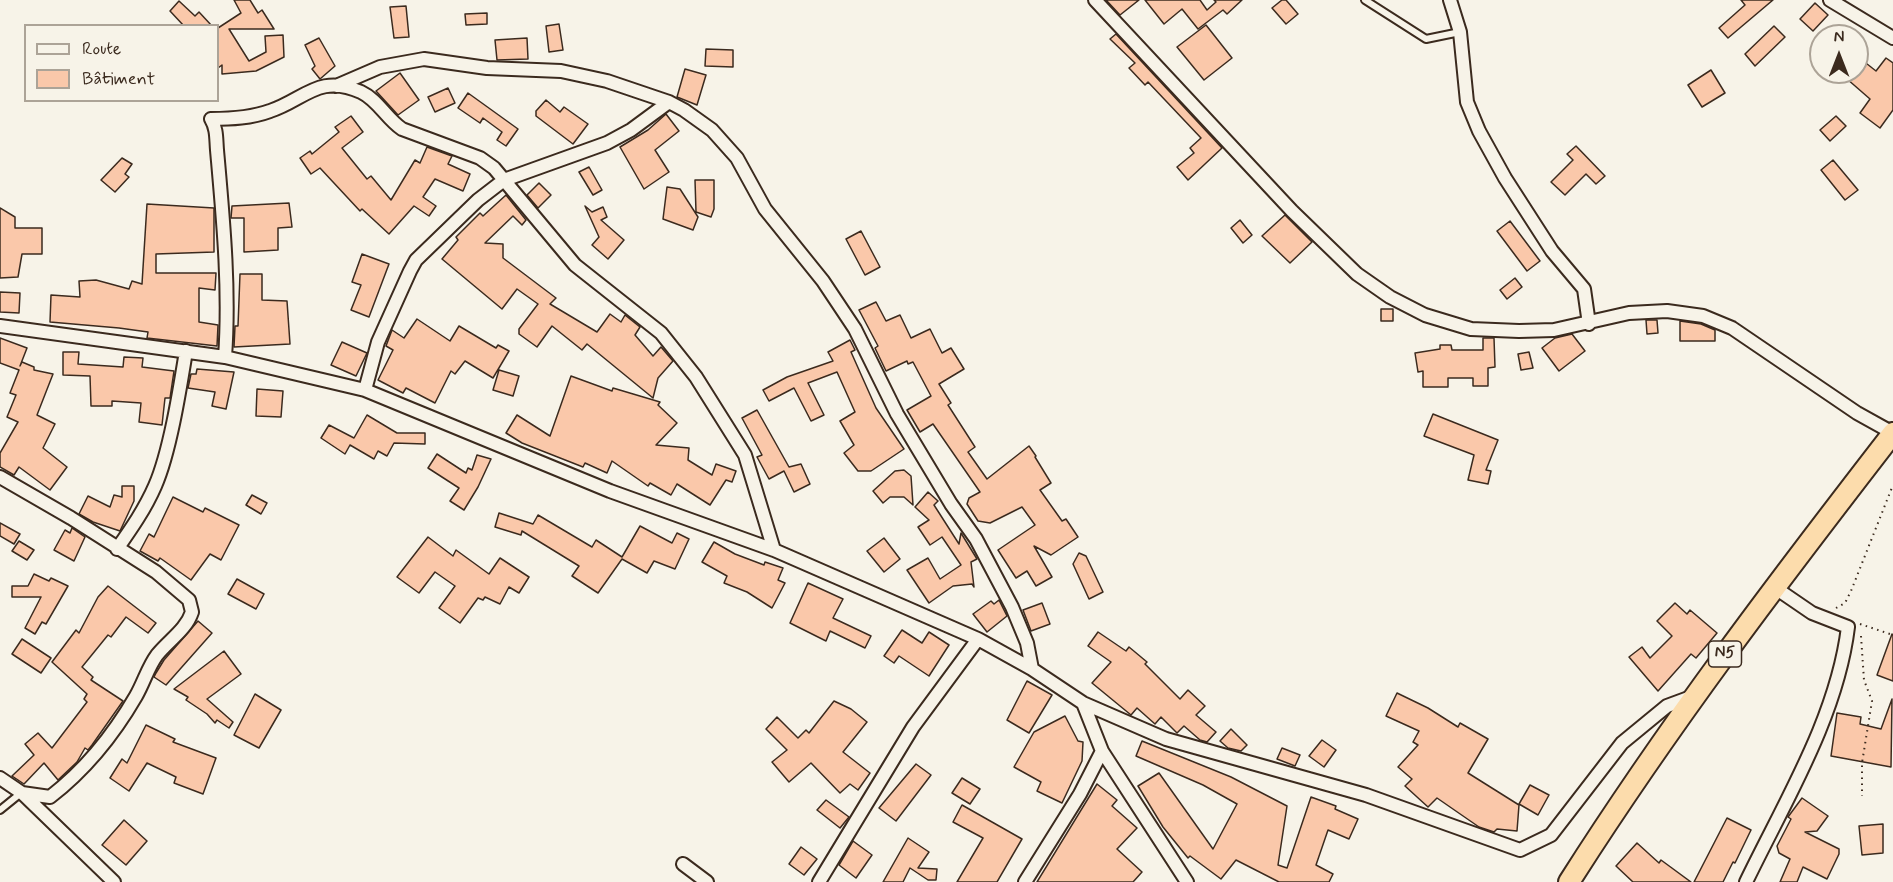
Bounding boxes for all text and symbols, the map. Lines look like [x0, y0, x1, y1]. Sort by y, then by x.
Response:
legend [24, 24, 219, 102]
north arrow [1809, 24, 1869, 84]
text: N [1834, 27, 1844, 48]
text: Route [82, 37, 121, 61]
text: Bâtiment [82, 67, 155, 91]
road number: N5 [1708, 641, 1742, 667]

